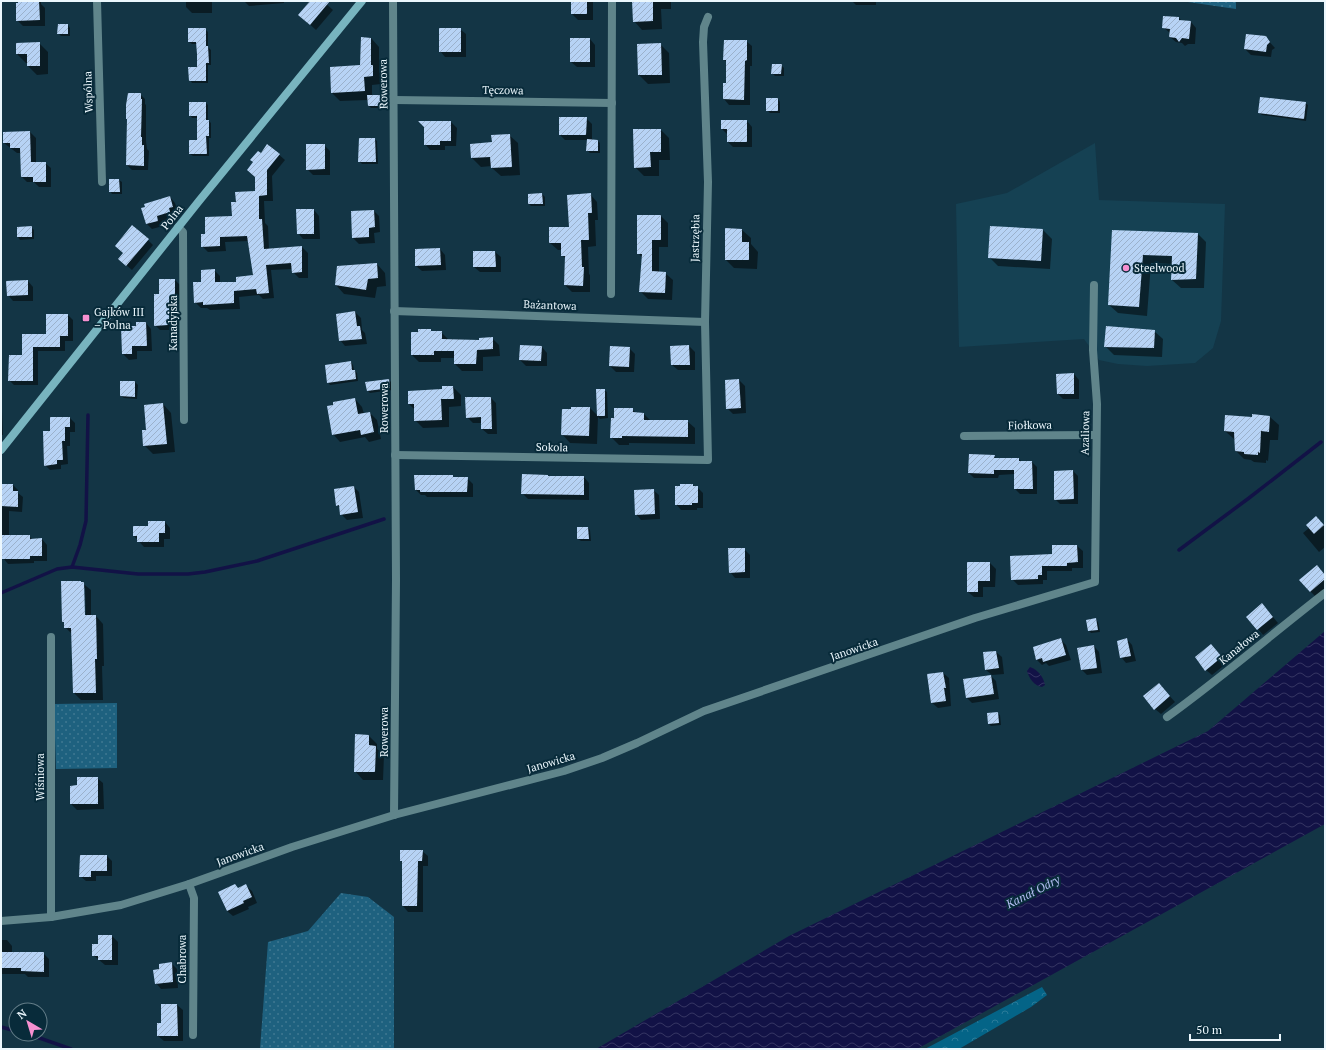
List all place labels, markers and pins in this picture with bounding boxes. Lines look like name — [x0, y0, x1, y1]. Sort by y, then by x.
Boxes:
place label: Steelwood — [1134, 261, 1185, 275]
marker: Steelwood — [1121, 263, 1131, 273]
place label: Gajków III – Polna — [94, 305, 144, 332]
marker: Gajków III – Polna — [81, 313, 91, 323]

